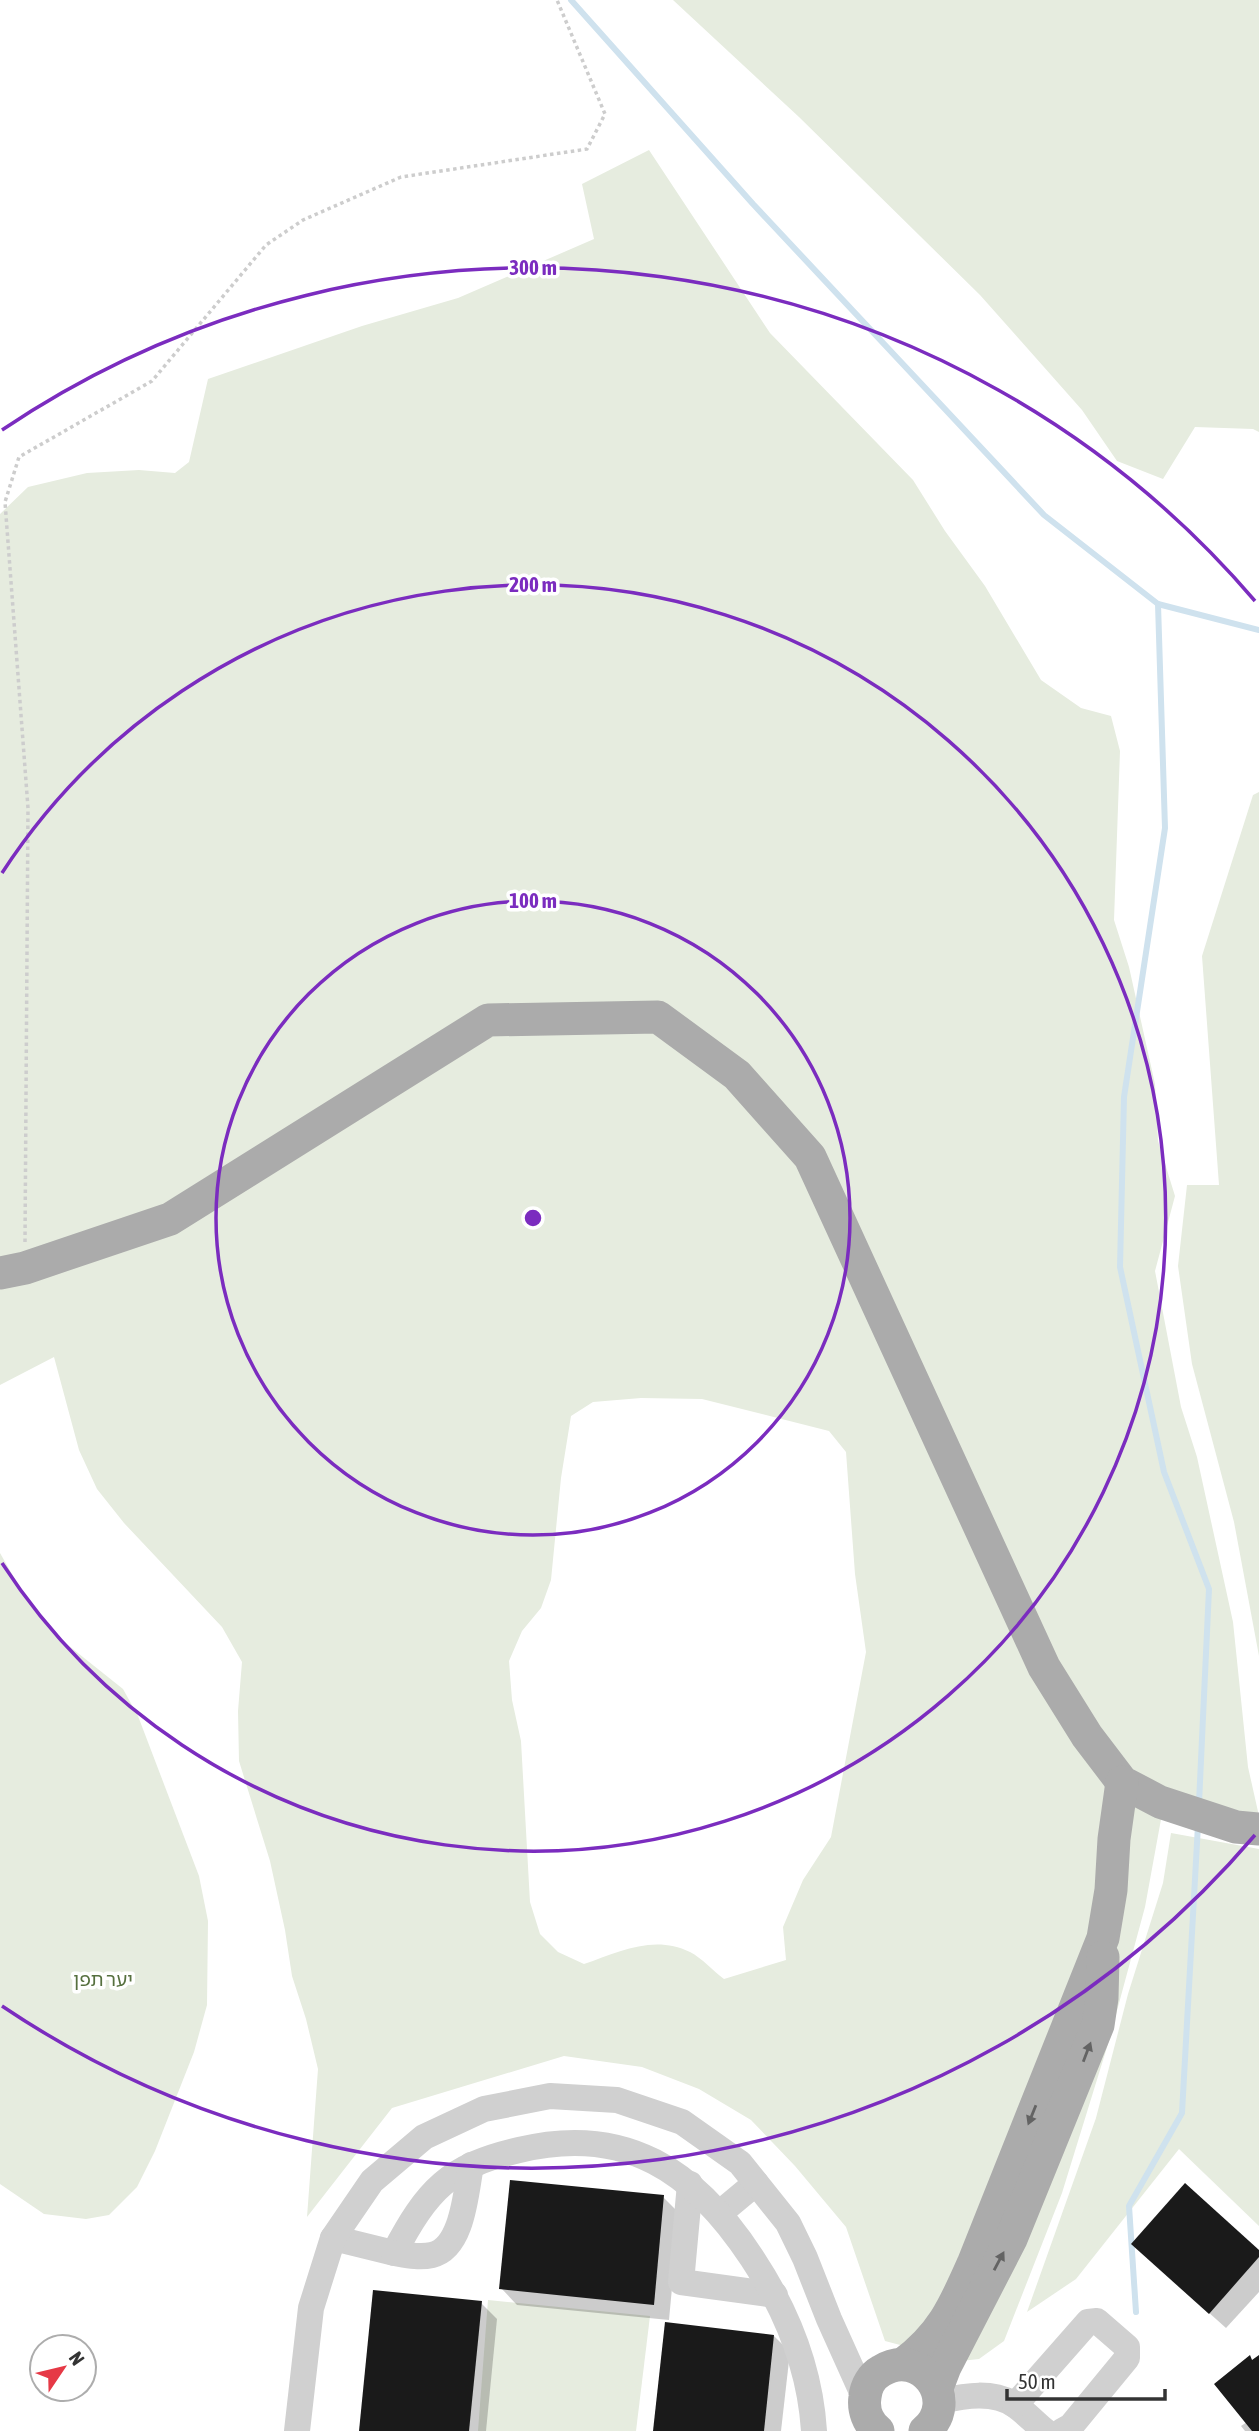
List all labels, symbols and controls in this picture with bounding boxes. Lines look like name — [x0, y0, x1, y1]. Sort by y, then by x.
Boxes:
text: 300 m — [509, 255, 557, 279]
text: 200 m — [509, 572, 557, 596]
text: 100 m — [509, 888, 557, 912]
centre of rings — [521, 1206, 545, 1230]
park label: יער תפן — [73, 1968, 133, 1990]
one-way arrow — [1082, 2041, 1093, 2062]
one-way arrow — [1027, 2105, 1038, 2126]
one-way arrow — [994, 2251, 1005, 2271]
north arrow — [28, 2333, 98, 2403]
text: N — [65, 2347, 89, 2369]
scale bar — [1007, 2358, 1164, 2402]
text: 50 m — [1018, 2369, 1056, 2393]

